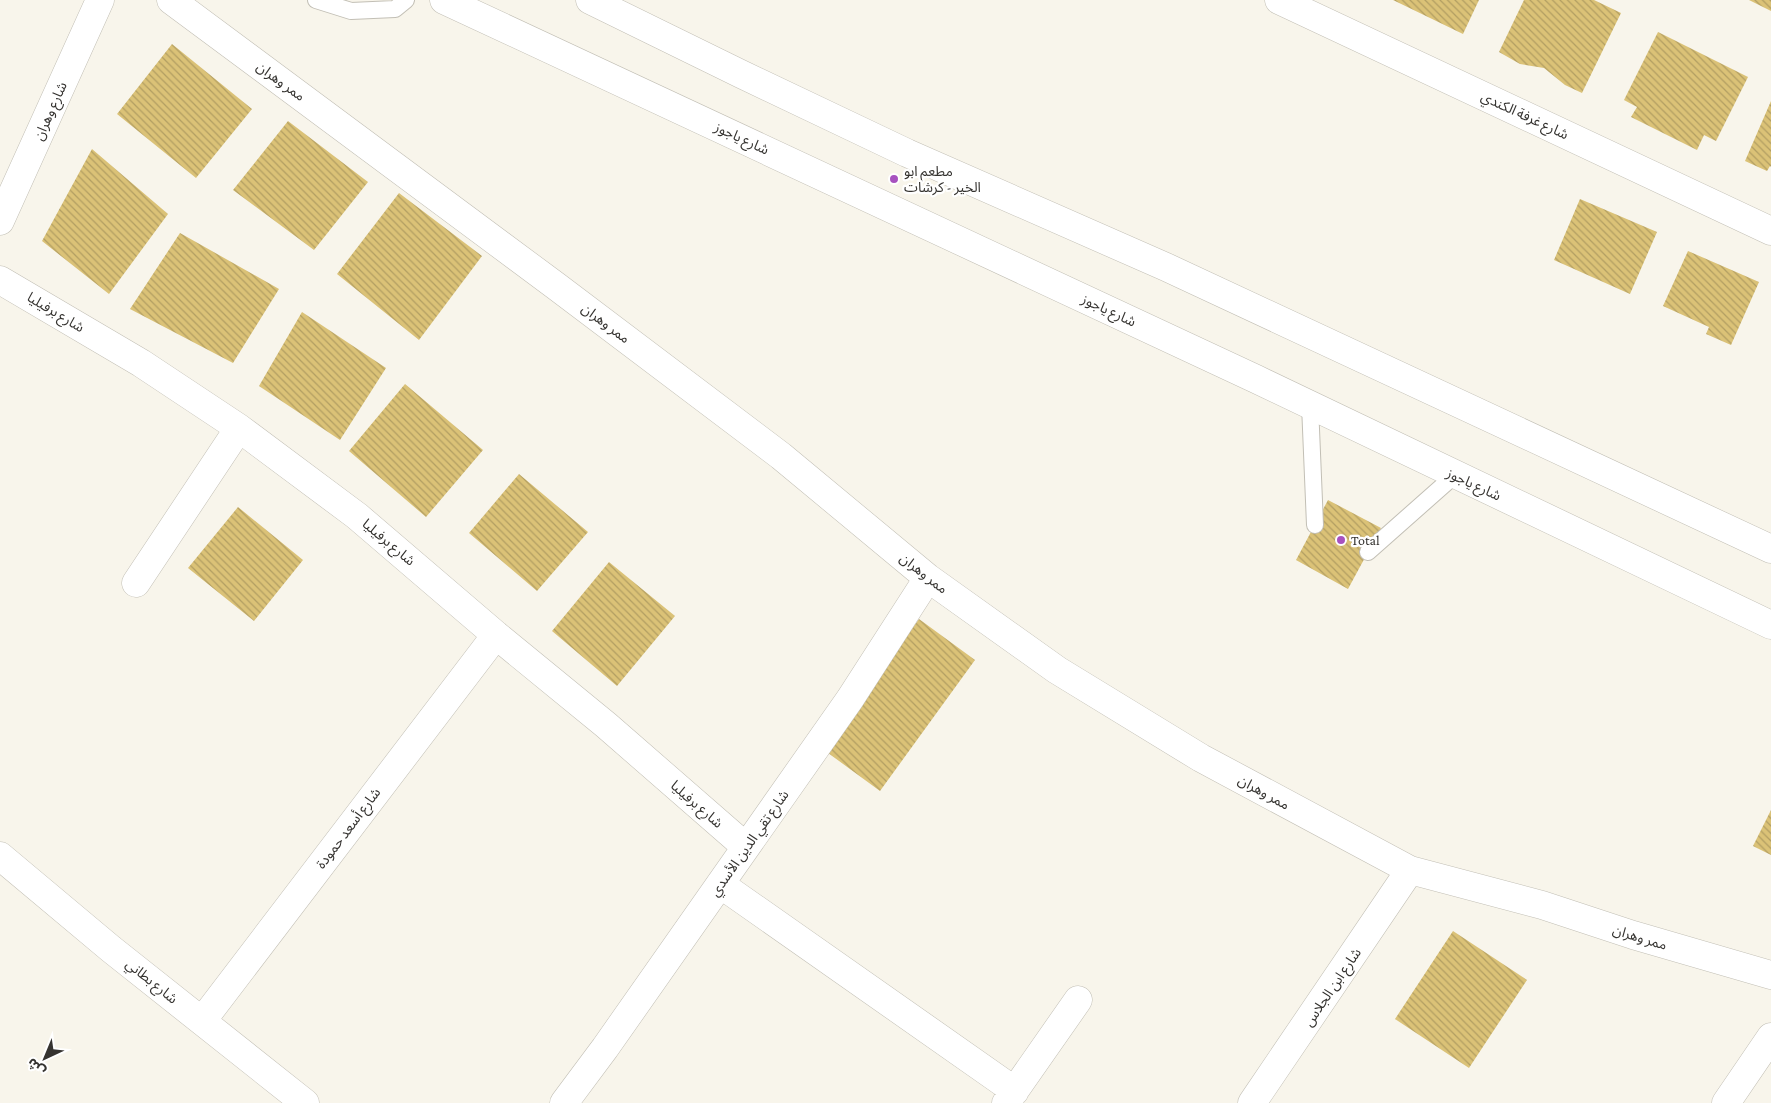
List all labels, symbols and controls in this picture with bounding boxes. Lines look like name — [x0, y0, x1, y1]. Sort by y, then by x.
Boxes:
street label: ممر وهران — [253, 58, 308, 105]
street label: شارع وهران — [30, 79, 73, 144]
street label: شارع غرفة الكندي — [1477, 88, 1571, 145]
street label: شارع ياجوز — [710, 118, 772, 160]
place label: مطعم ابو الخير - كرشات — [904, 163, 981, 196]
marker: مطعم ابو الخير - كرشات — [888, 173, 900, 185]
street label: شارع برفيليا — [23, 289, 87, 338]
street label: شارع ياجوز — [1077, 290, 1139, 332]
street label: ممر وهران — [578, 300, 633, 347]
street label: شارع ياجوز — [1442, 464, 1504, 506]
street label: شارع برفيليا — [357, 515, 419, 571]
place label: Total — [1351, 532, 1380, 548]
marker: Total — [1335, 534, 1347, 546]
street label: ممر وهران — [896, 549, 951, 597]
street label: ممر وهران — [1235, 771, 1292, 813]
street label: شارع برفيليا — [666, 777, 726, 833]
street label: شارع أسعد حمودة — [312, 784, 386, 873]
street label: شارع تقي الدين الأسدي — [706, 787, 794, 901]
street label: ممر وهران — [1611, 921, 1669, 954]
street label: شارع ابن الجلاس — [1300, 945, 1367, 1031]
street label: شارع بطاني — [121, 955, 181, 1009]
north arrow — [20, 1033, 70, 1083]
text: ش — [24, 1055, 48, 1080]

